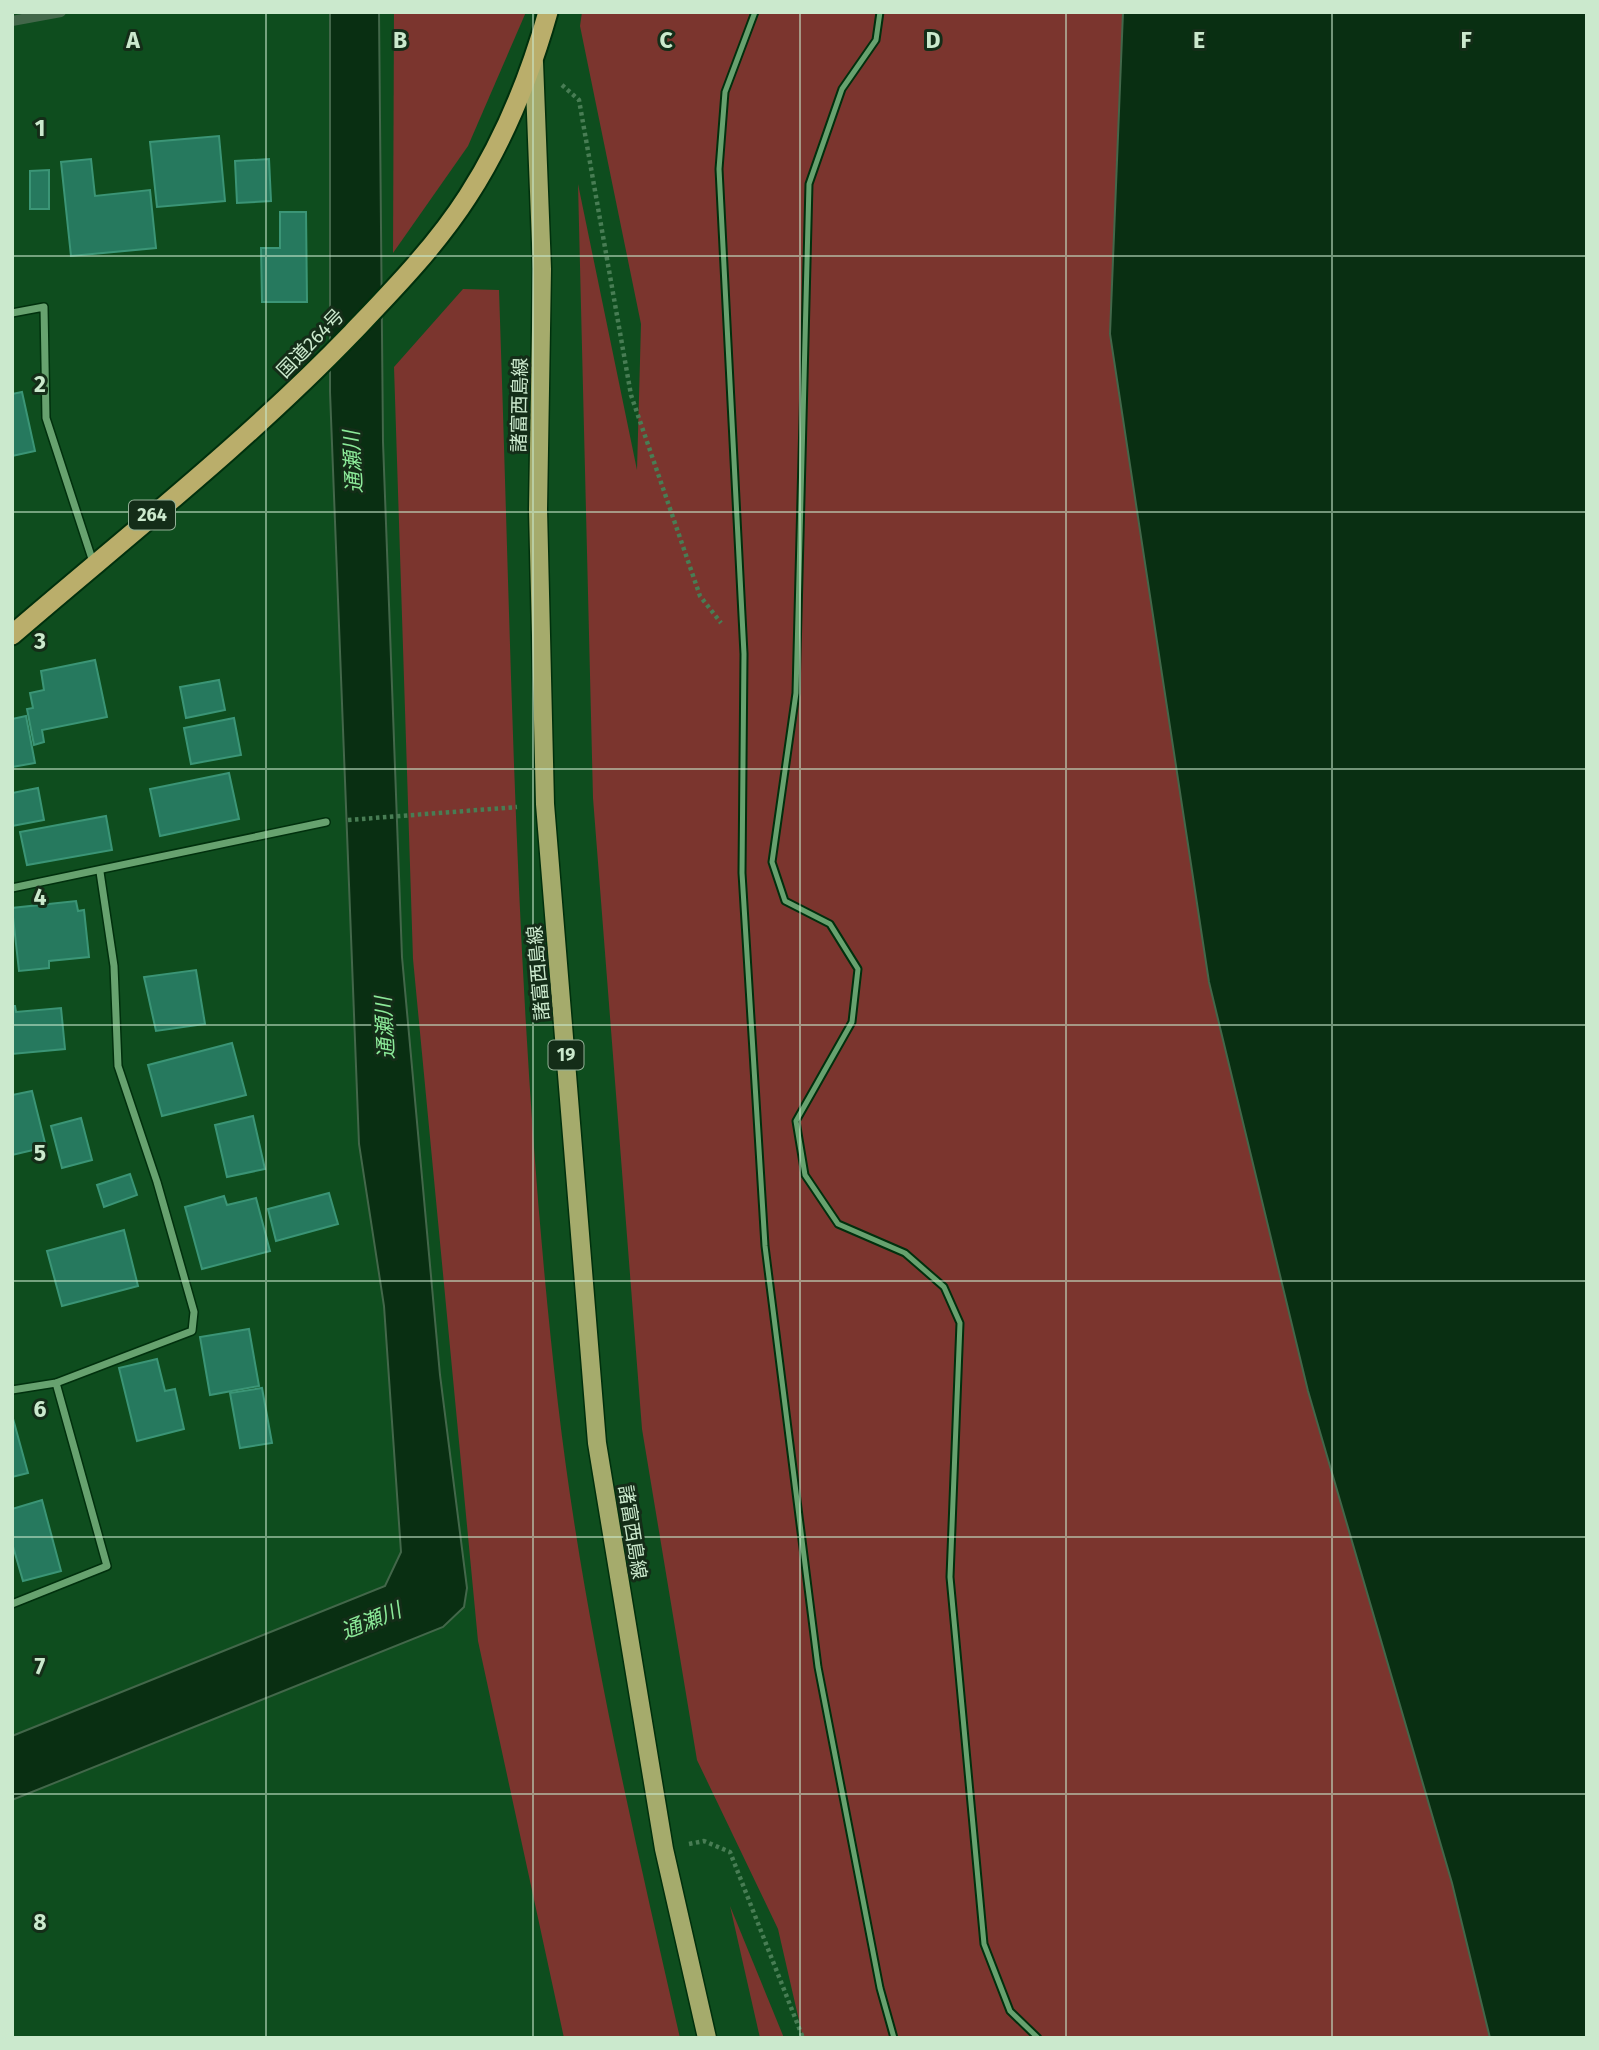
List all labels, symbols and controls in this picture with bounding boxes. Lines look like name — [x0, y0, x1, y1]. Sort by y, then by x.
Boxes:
text: A — [125, 26, 140, 54]
text: B — [393, 26, 407, 54]
text: C — [659, 26, 673, 54]
text: D — [926, 26, 941, 54]
text: E — [1193, 26, 1205, 54]
text: F — [1460, 26, 1472, 54]
text: 1 — [35, 114, 45, 142]
street label: 国道264号 — [272, 304, 349, 382]
street label: 諸富西島線 — [507, 357, 532, 453]
text: 2 — [34, 370, 46, 398]
water label: 通瀬川 — [338, 428, 368, 494]
road number: 264 — [129, 500, 175, 530]
text: 3 — [33, 627, 46, 655]
text: 4 — [34, 883, 47, 911]
street label: 諸富西島線 — [523, 925, 554, 1021]
water label: 通瀬川 — [370, 994, 400, 1060]
road number: 19 — [548, 1040, 584, 1070]
text: 5 — [34, 1139, 46, 1167]
text: 6 — [34, 1395, 47, 1423]
street label: 諸富西島線 — [614, 1483, 651, 1581]
water label: 通瀬川 — [337, 1596, 407, 1645]
text: 7 — [35, 1652, 46, 1680]
text: 8 — [33, 1908, 47, 1936]

